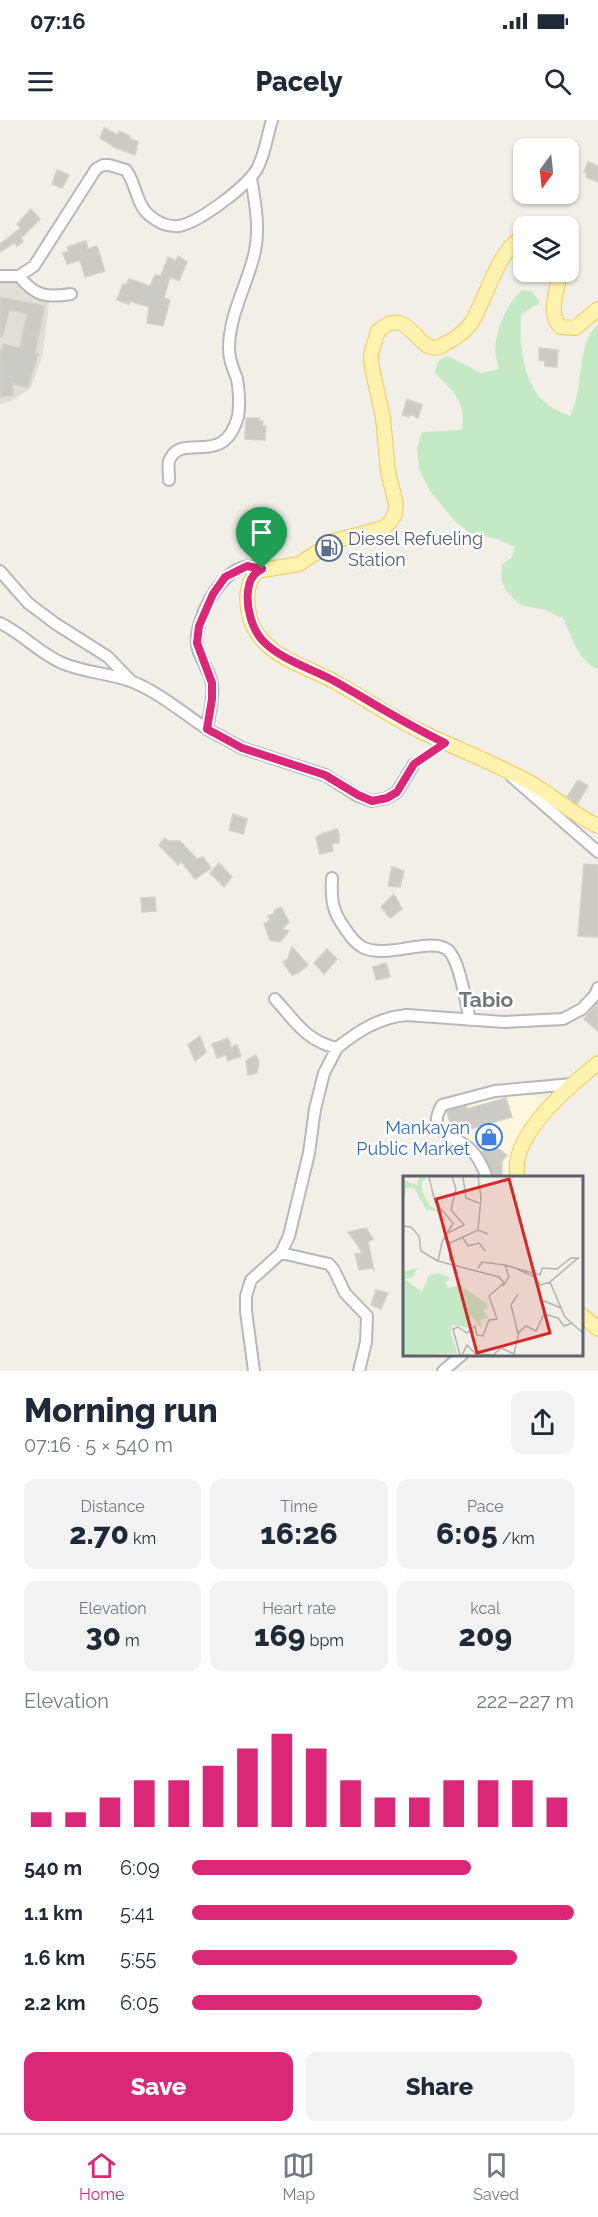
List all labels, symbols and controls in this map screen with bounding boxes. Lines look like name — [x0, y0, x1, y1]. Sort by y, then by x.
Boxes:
text: 07:16 — [30, 8, 86, 34]
icon: menu — [24, 65, 57, 98]
icon: search — [541, 65, 574, 98]
text: Pacely — [255, 66, 343, 97]
north arrow — [513, 138, 579, 204]
map controls — [513, 138, 579, 282]
button: layers — [513, 216, 579, 282]
pin — [236, 507, 287, 569]
icon: arrive — [245, 516, 278, 549]
place label: Diesel Refueling Station — [348, 528, 483, 570]
fuel station icon: Diesel Refueling Station — [314, 533, 344, 563]
district label: Tabio — [459, 987, 514, 1012]
place label: Mankayan Public Market — [356, 1117, 470, 1159]
shop icon: Mankayan Public Market — [474, 1122, 504, 1152]
inset map — [403, 1176, 583, 1356]
text: Morning run — [24, 1391, 218, 1430]
button: share — [511, 1391, 574, 1454]
text: 07:16 · 5 × 540 m — [24, 1433, 173, 1457]
text: Distance — [81, 1497, 145, 1516]
text: Time — [280, 1497, 318, 1516]
text: Pace — [467, 1497, 504, 1516]
text: 2.70 — [69, 1516, 129, 1551]
text: 16:26 — [260, 1516, 338, 1551]
text: 6:05 — [436, 1516, 498, 1551]
text: km — [129, 1529, 156, 1548]
text: /km — [498, 1529, 535, 1548]
text: Elevation — [79, 1599, 147, 1618]
text: Heart rate — [262, 1599, 336, 1618]
text: kcal — [470, 1599, 500, 1618]
text: 30 — [86, 1618, 121, 1653]
text: 169 — [254, 1618, 305, 1653]
text: 209 — [459, 1618, 512, 1653]
text: m — [121, 1631, 140, 1650]
text: bpm — [305, 1631, 344, 1650]
text: Elevation — [24, 1689, 109, 1713]
text: 222–227 m — [476, 1689, 574, 1713]
text: 540 m — [24, 1856, 82, 1880]
text: 6:09 — [120, 1856, 160, 1880]
text: 1.1 km — [24, 1901, 83, 1925]
text: 5:41 — [120, 1901, 154, 1925]
text: 1.6 km — [24, 1946, 85, 1970]
text: 5:55 — [120, 1946, 156, 1970]
text: 2.2 km — [24, 1991, 86, 2015]
text: 6:05 — [120, 1991, 159, 2015]
button: Save — [24, 2052, 293, 2121]
button: Share — [305, 2052, 574, 2121]
tab: Home — [79, 2149, 124, 2204]
tab: Map — [282, 2149, 315, 2204]
tab: Saved — [473, 2149, 519, 2204]

